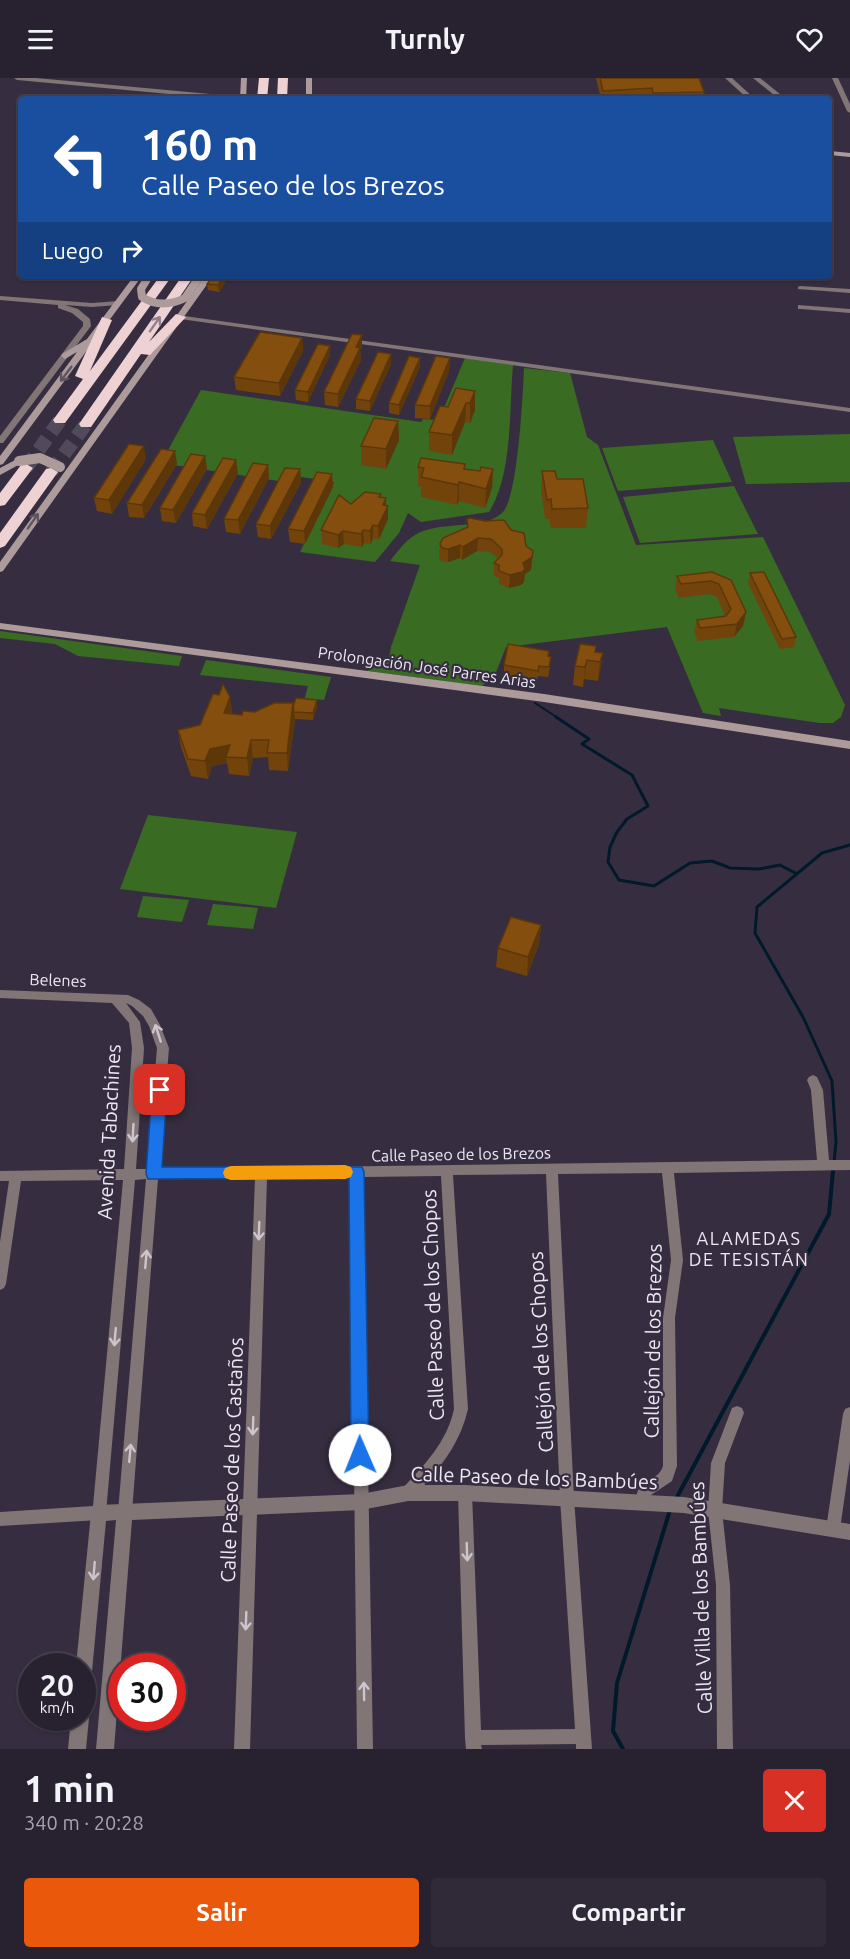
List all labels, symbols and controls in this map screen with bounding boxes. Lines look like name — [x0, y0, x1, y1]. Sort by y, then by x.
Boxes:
icon: menu — [24, 23, 57, 56]
icon: heart — [793, 23, 826, 56]
text: Turnly — [385, 24, 465, 54]
icon: left — [42, 120, 120, 198]
text: 160 m — [141, 121, 258, 168]
text: Calle Paseo de los Brezos — [141, 170, 445, 200]
icon: right — [115, 234, 148, 267]
text: Luego — [42, 238, 103, 263]
one-way arrow — [149, 317, 161, 333]
one-way arrow — [60, 366, 73, 382]
one-way arrow — [27, 514, 39, 530]
street label: Prolongación José Parres Arias — [317, 643, 537, 691]
street label: Belenes — [29, 970, 87, 990]
one-way arrow — [152, 1024, 163, 1043]
street label: Avenida Tabachines — [92, 1044, 125, 1220]
pin — [134, 1064, 185, 1115]
icon: arrive — [143, 1073, 176, 1106]
one-way arrow — [127, 1123, 138, 1143]
street label: Calle Paseo de los Brezos — [371, 1143, 551, 1165]
street label: Calle Paseo de los Chopos — [417, 1189, 448, 1421]
one-way arrow — [254, 1221, 265, 1241]
district label: ALAMEDAS DE TESISTÁN — [689, 1228, 809, 1269]
street label: Callejón de los Brezos — [639, 1243, 666, 1439]
one-way arrow — [141, 1250, 152, 1269]
street label: Callejón de los Chopos — [524, 1251, 557, 1453]
one-way arrow — [109, 1327, 120, 1347]
street label: Calle Paseo de los Castaños — [216, 1337, 247, 1583]
one-way arrow — [247, 1416, 258, 1436]
position arrow — [328, 1423, 392, 1487]
one-way arrow — [125, 1444, 136, 1464]
street label: Calle Paseo de los Bambúes — [410, 1462, 658, 1493]
street label: Calle Villa de los Bambúes — [685, 1481, 716, 1715]
one-way arrow — [461, 1541, 473, 1561]
one-way arrow — [88, 1560, 99, 1580]
one-way arrow — [241, 1610, 252, 1630]
speed limit sign: 30 — [108, 1653, 186, 1731]
text: 20 — [40, 1668, 74, 1702]
one-way arrow — [358, 1681, 369, 1701]
text: km/h — [40, 1699, 74, 1716]
text: 1 min — [24, 1768, 115, 1809]
button: close — [763, 1769, 826, 1832]
text: 340 m · 20:28 — [24, 1811, 144, 1834]
button: Salir — [24, 1878, 419, 1947]
button: Compartir — [431, 1878, 826, 1947]

